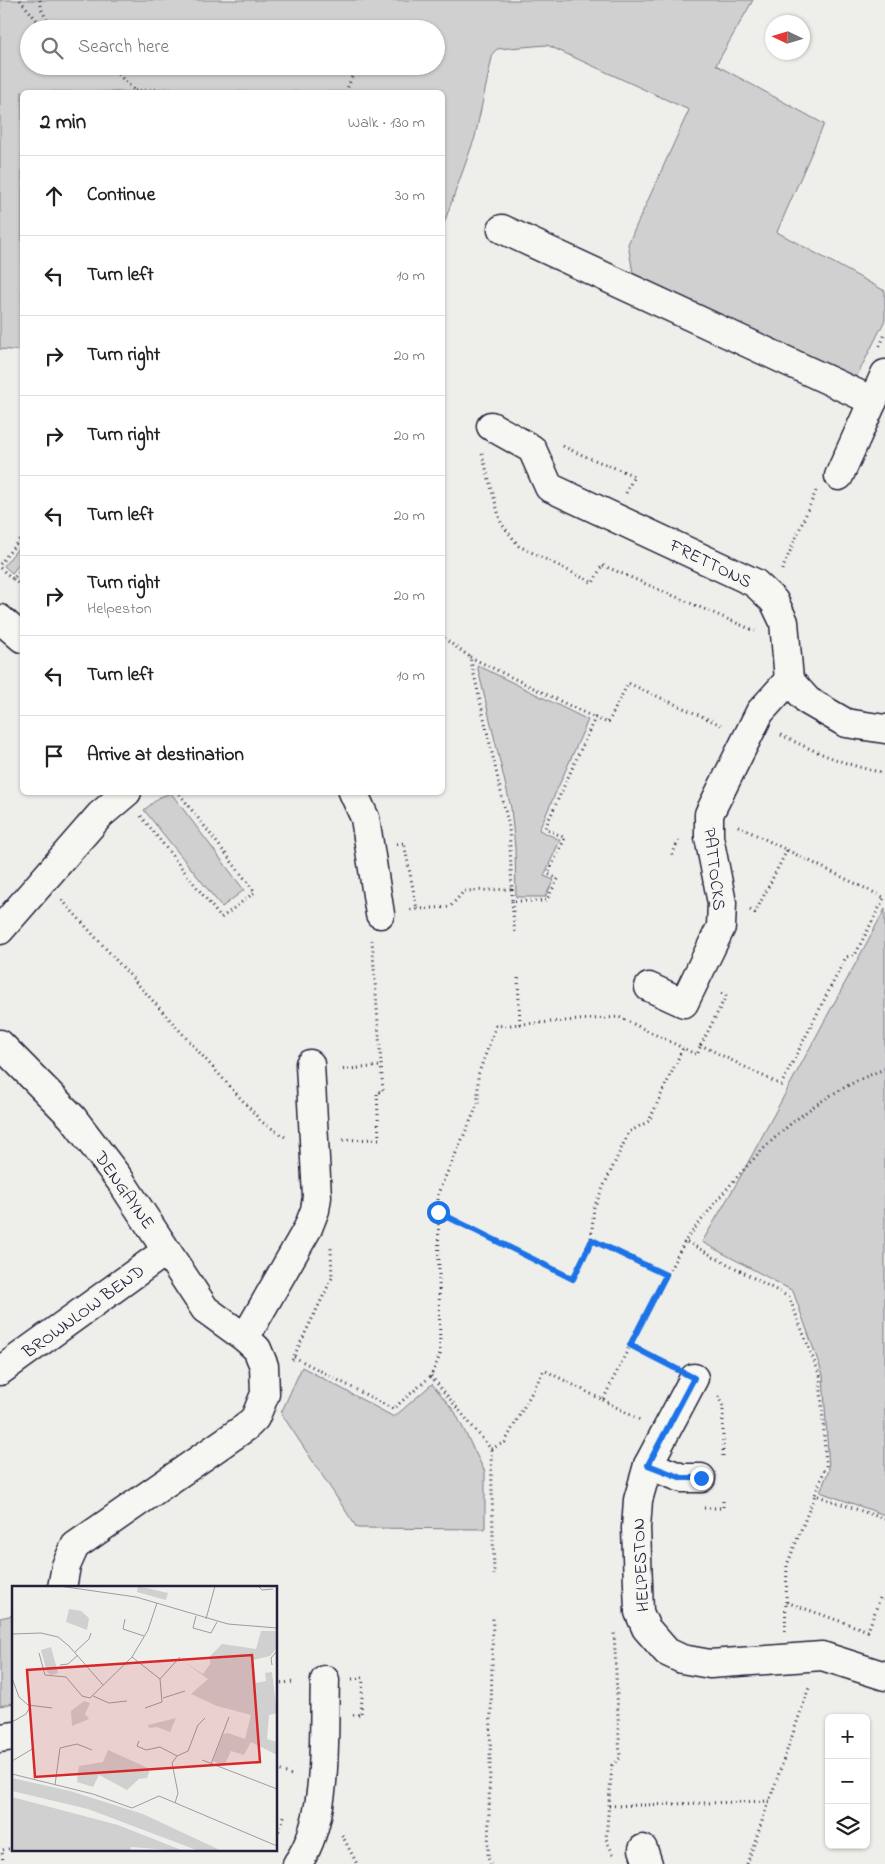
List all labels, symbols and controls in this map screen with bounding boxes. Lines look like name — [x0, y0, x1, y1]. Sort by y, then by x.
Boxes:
north arrow — [765, 15, 810, 60]
search box — [20, 20, 445, 75]
icon: search — [38, 34, 66, 62]
text: Search here — [78, 34, 169, 61]
text: 2 min — [40, 108, 86, 138]
text: Walk · 130 m — [348, 111, 425, 135]
icon: ahead — [40, 182, 68, 210]
text: Continue — [87, 182, 155, 209]
text: 30 m — [395, 184, 425, 208]
icon: left — [40, 262, 68, 290]
text: Turn left — [87, 262, 154, 289]
text: 10 m — [397, 264, 425, 288]
icon: right — [40, 342, 68, 370]
text: Turn right — [87, 342, 160, 369]
text: 20 m — [394, 344, 425, 368]
icon: right — [40, 422, 68, 450]
text: Turn right — [87, 422, 160, 449]
text: 20 m — [394, 424, 425, 448]
icon: left — [40, 502, 68, 530]
text: Turn left — [87, 502, 154, 529]
text: 20 m — [394, 504, 425, 528]
street label: FRETTONS — [664, 533, 756, 596]
text: Turn right — [87, 570, 160, 597]
icon: right — [40, 582, 68, 610]
text: 20 m — [394, 584, 425, 608]
text: Helpeston — [87, 597, 152, 621]
icon: left — [40, 662, 68, 690]
text: Turn left — [87, 662, 154, 689]
text: 10 m — [397, 664, 425, 688]
icon: arrive — [40, 742, 68, 770]
text: Arrive at destination — [87, 742, 244, 769]
street label: PATTOCKS — [695, 826, 731, 912]
street label: DENGAYNE — [86, 1146, 160, 1236]
route start — [427, 1201, 450, 1224]
street label: BROWNLOW BEND — [17, 1259, 151, 1366]
route end — [690, 1467, 713, 1490]
street label: HELPESTON — [627, 1517, 657, 1613]
inset map — [12, 1586, 278, 1852]
map controls — [825, 1714, 870, 1849]
button: + — [825, 1714, 870, 1759]
button: − — [825, 1759, 870, 1804]
button: layers — [825, 1804, 870, 1849]

